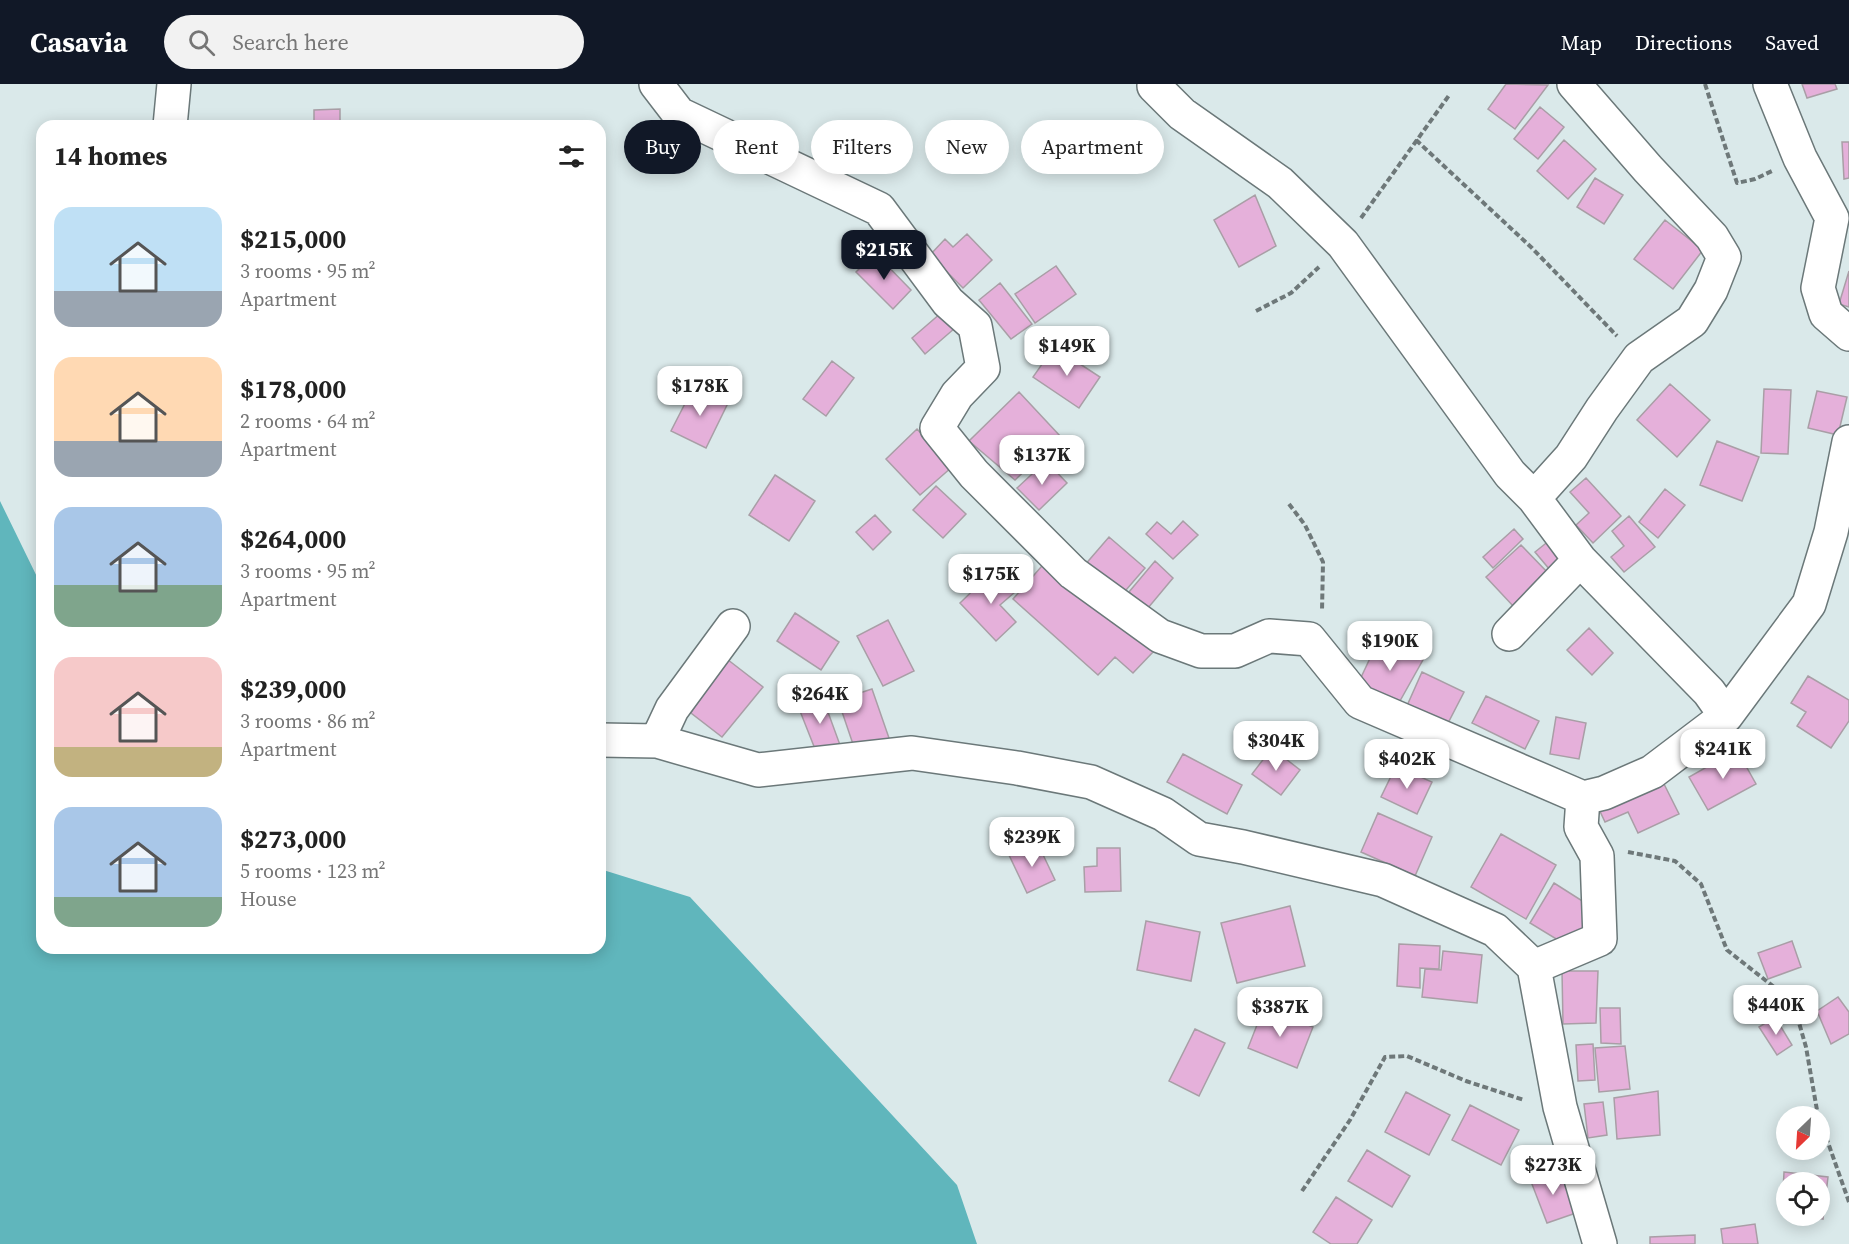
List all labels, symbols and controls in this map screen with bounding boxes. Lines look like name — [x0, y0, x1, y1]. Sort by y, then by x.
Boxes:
search box — [164, 15, 584, 69]
text: Casavia — [30, 23, 128, 61]
icon: search — [185, 26, 218, 59]
text: Search here — [233, 27, 349, 57]
text: Map — [1561, 28, 1602, 57]
text: Directions — [1635, 28, 1732, 57]
text: Saved — [1765, 28, 1819, 57]
chip: Buy — [624, 120, 701, 174]
chip: Rent — [713, 120, 799, 174]
chip: Filters — [811, 120, 913, 174]
chip: New — [925, 120, 1009, 174]
chip: Apartment — [1021, 120, 1164, 174]
text: 14 homes — [54, 138, 167, 174]
icon: filters — [555, 140, 588, 173]
text: $215,000 — [240, 221, 346, 257]
pin: $215K — [842, 230, 926, 281]
icon: home — [102, 231, 174, 303]
text: $215K — [855, 235, 913, 263]
text: 3 rooms · 95 m² — [240, 257, 376, 285]
text: Apartment — [240, 285, 337, 313]
pin: $149K — [1025, 326, 1109, 377]
text: $149K — [1038, 331, 1096, 359]
pin: $178K — [658, 366, 742, 417]
text: $178,000 — [240, 371, 346, 407]
text: $178K — [671, 371, 729, 399]
icon: home — [102, 381, 174, 453]
text: 2 rooms · 64 m² — [240, 407, 376, 435]
text: Apartment — [240, 435, 337, 463]
pin: $137K — [1000, 435, 1084, 486]
text: $137K — [1013, 440, 1071, 468]
text: $264,000 — [240, 521, 346, 557]
icon: home — [102, 531, 174, 603]
pin: $175K — [949, 554, 1033, 605]
text: 3 rooms · 95 m² — [240, 557, 376, 585]
text: $175K — [962, 559, 1020, 587]
text: Apartment — [240, 585, 337, 613]
pin: $190K — [1348, 621, 1432, 672]
text: $190K — [1361, 626, 1419, 654]
text: $239,000 — [240, 671, 346, 707]
pin: $264K — [778, 674, 862, 725]
text: $264K — [791, 679, 849, 707]
icon: home — [102, 681, 174, 753]
text: 3 rooms · 86 m² — [240, 707, 376, 735]
pin: $304K — [1234, 721, 1318, 772]
text: $304K — [1247, 726, 1305, 754]
pin: $241K — [1681, 729, 1765, 780]
text: $241K — [1694, 734, 1752, 762]
text: Apartment — [240, 735, 337, 763]
pin: $402K — [1365, 739, 1449, 790]
text: $402K — [1378, 744, 1436, 772]
pin: $239K — [990, 817, 1074, 868]
text: $273,000 — [240, 821, 346, 857]
text: $239K — [1003, 822, 1061, 850]
icon: home — [102, 831, 174, 903]
text: 5 rooms · 123 m² — [240, 857, 386, 885]
text: House — [240, 885, 297, 913]
pin: $440K — [1734, 985, 1818, 1036]
pin: $387K — [1238, 987, 1322, 1038]
text: $440K — [1747, 990, 1805, 1018]
text: $387K — [1251, 992, 1309, 1020]
north arrow — [1776, 1106, 1830, 1160]
map controls — [1776, 1106, 1830, 1226]
pin: $273K — [1511, 1145, 1595, 1196]
text: $273K — [1524, 1150, 1582, 1178]
button: locate — [1776, 1172, 1830, 1226]

